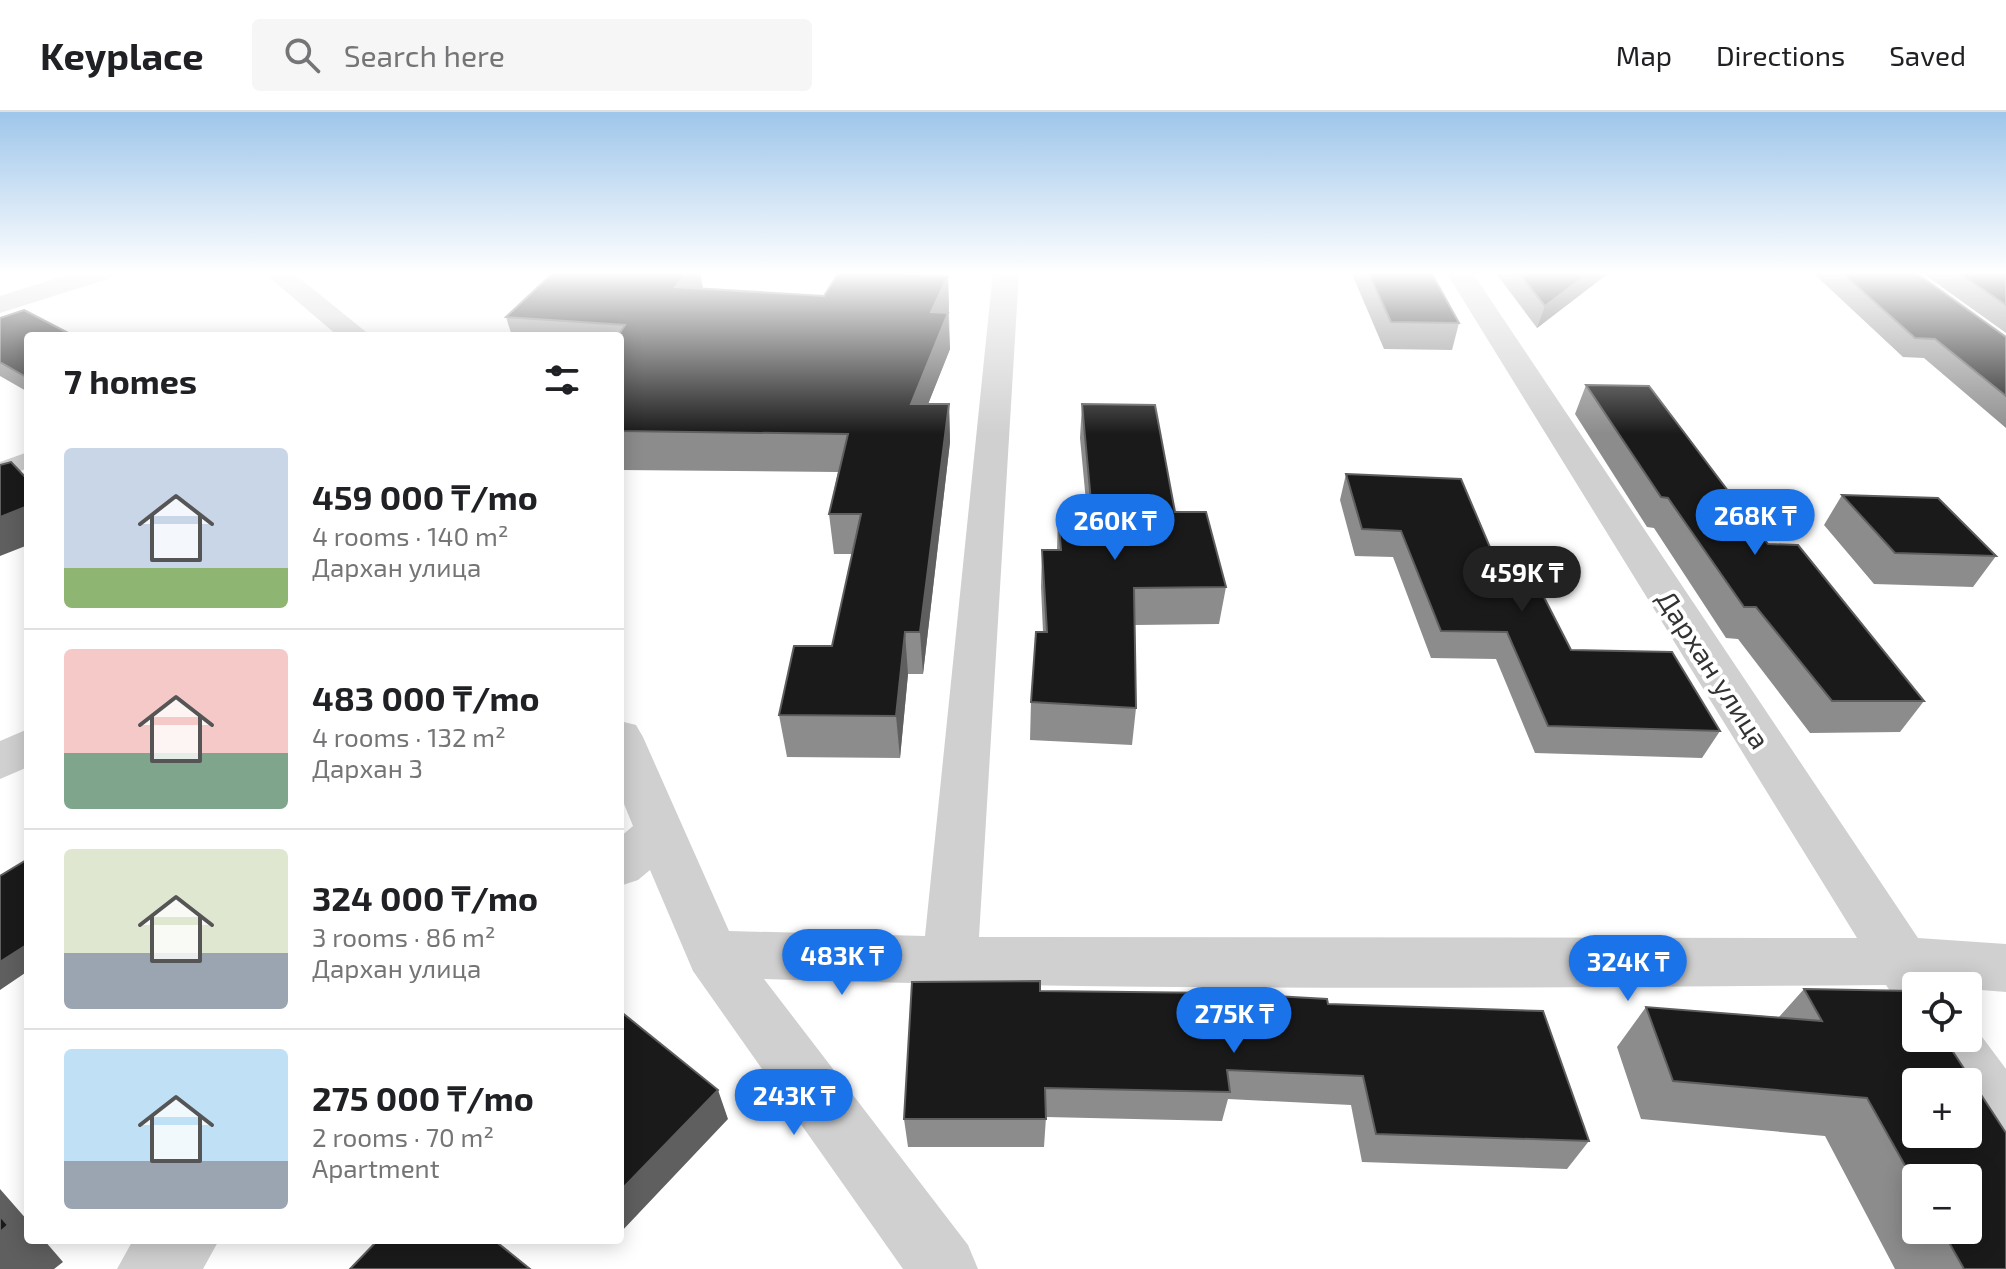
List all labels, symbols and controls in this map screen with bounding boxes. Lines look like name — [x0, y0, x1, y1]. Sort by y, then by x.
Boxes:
search box — [252, 19, 812, 91]
text: Keyplace — [40, 32, 204, 78]
icon: search — [280, 33, 324, 77]
text: Search here — [344, 37, 505, 73]
text: Map — [1616, 38, 1672, 72]
text: Directions — [1716, 38, 1845, 72]
text: Saved — [1889, 38, 1966, 72]
icon: filters — [540, 358, 584, 402]
text: 7 homes — [64, 360, 197, 401]
text: 459 000 ₸/mo — [312, 476, 538, 517]
icon: home — [128, 480, 224, 576]
pin: 268K ₸ — [1690, 489, 1820, 557]
pin: 260K ₸ — [1050, 494, 1180, 562]
text: 268K ₸ — [1714, 499, 1796, 530]
text: 260K ₸ — [1074, 504, 1156, 535]
text: 4 rooms · 140 m² — [312, 520, 508, 551]
pin: 459K ₸ — [1457, 546, 1587, 614]
text: Дархан улица — [312, 551, 481, 582]
text: 459K ₸ — [1481, 556, 1563, 587]
street label: Дархан улица — [1650, 583, 1778, 755]
text: 483 000 ₸/mo — [312, 677, 539, 718]
icon: home — [128, 681, 224, 777]
text: 4 rooms · 132 m² — [312, 721, 506, 752]
text: Дархан 3 — [312, 752, 423, 783]
text: 324 000 ₸/mo — [312, 877, 538, 918]
icon: home — [128, 881, 224, 977]
text: 3 rooms · 86 m² — [312, 921, 496, 952]
pin: 483K ₸ — [777, 929, 907, 997]
pin: 324K ₸ — [1563, 935, 1693, 1003]
text: 483K ₸ — [800, 939, 884, 970]
text: 324K ₸ — [1587, 945, 1669, 976]
text: Дархан улица — [312, 952, 481, 983]
map controls — [1902, 972, 1982, 1244]
button: locate — [1902, 972, 1982, 1052]
pin: 275K ₸ — [1169, 987, 1299, 1055]
text: 275K ₸ — [1194, 997, 1274, 1028]
button: + — [1902, 1068, 1982, 1148]
pin: 243K ₸ — [729, 1069, 859, 1137]
text: 275 000 ₸/mo — [312, 1077, 534, 1118]
text: 243K ₸ — [753, 1079, 835, 1110]
icon: home — [128, 1081, 224, 1177]
text: 2 rooms · 70 m² — [312, 1121, 494, 1152]
text: Apartment — [312, 1152, 440, 1183]
button: − — [1902, 1164, 1982, 1244]

